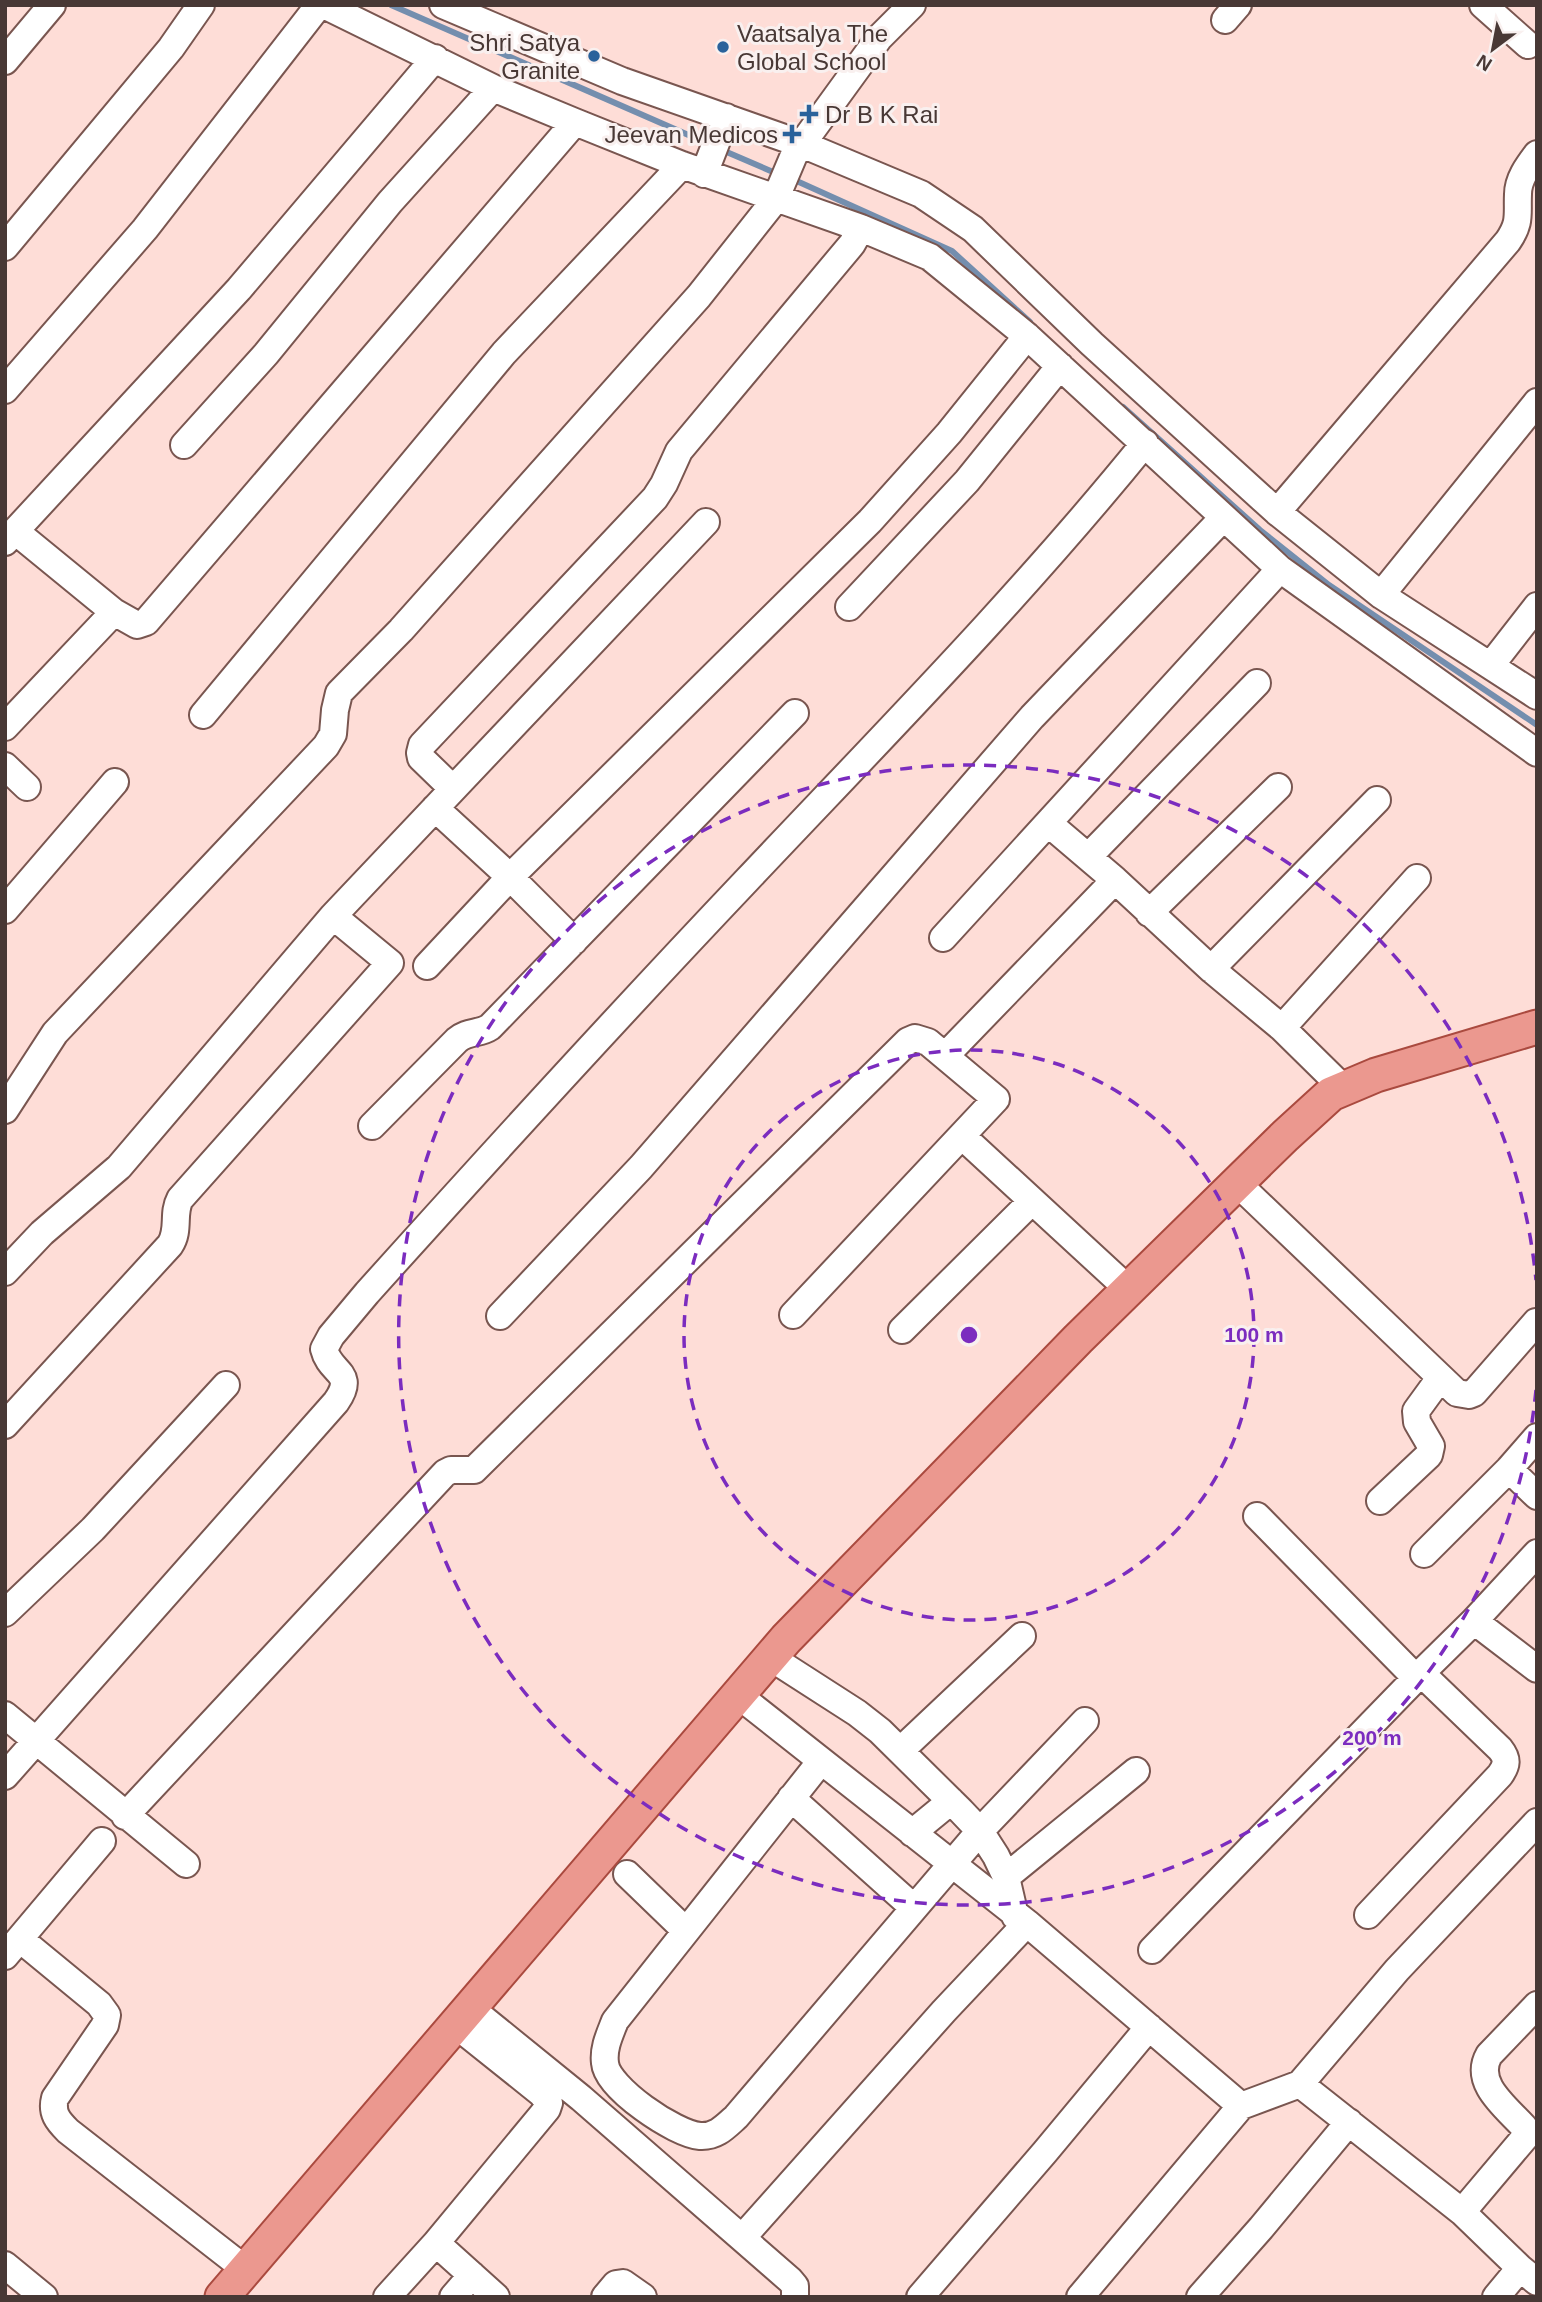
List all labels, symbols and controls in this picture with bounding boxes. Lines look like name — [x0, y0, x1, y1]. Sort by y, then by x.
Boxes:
north arrow — [1458, 14, 1528, 84]
place label: Vaatsalya The Global School — [737, 20, 888, 75]
place label: Shri Satya Granite — [469, 29, 581, 84]
marker: Vaatsalya The Global School — [715, 39, 731, 55]
marker: Shri Satya Granite — [586, 48, 602, 64]
text: N — [1473, 50, 1496, 76]
place label: Dr B K Rai — [825, 101, 938, 128]
marker: Dr B K Rai — [799, 104, 819, 124]
place label: Jeevan Medicos — [605, 121, 778, 148]
marker: Jeevan Medicos — [784, 126, 800, 142]
centre of rings — [957, 1323, 981, 1347]
text: 100 m — [1224, 1323, 1284, 1346]
text: 200 m — [1342, 1726, 1402, 1749]

